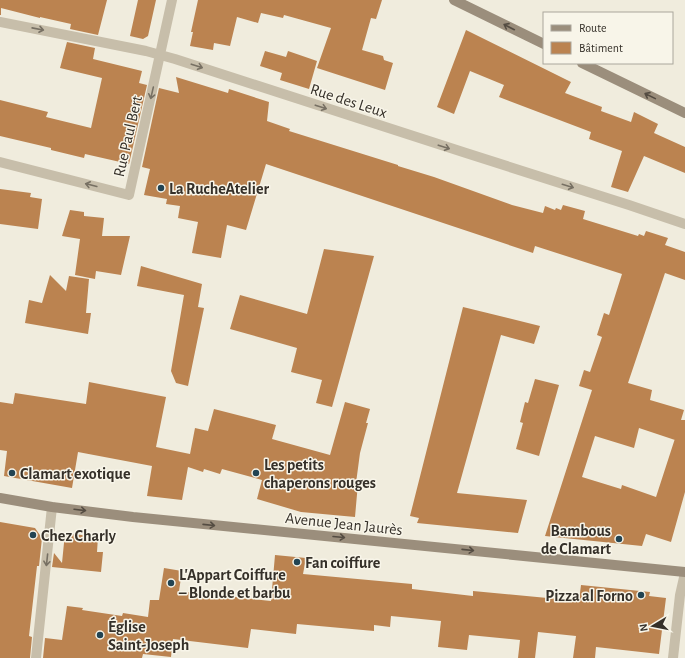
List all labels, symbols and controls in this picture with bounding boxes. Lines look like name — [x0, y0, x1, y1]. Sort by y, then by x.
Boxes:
legend — [543, 12, 673, 64]
text: Route — [579, 22, 606, 34]
one-way arrow — [503, 23, 515, 30]
one-way arrow — [31, 25, 44, 33]
text: Bâtiment — [579, 42, 623, 54]
one-way arrow — [191, 63, 203, 71]
street label: Rue des Leux — [308, 81, 389, 121]
one-way arrow — [147, 86, 155, 99]
one-way arrow — [644, 92, 656, 99]
street label: Rue Paul Bert — [111, 94, 145, 178]
one-way arrow — [314, 104, 327, 111]
one-way arrow — [438, 143, 450, 151]
one-way arrow — [85, 181, 98, 188]
place label: La RucheAtelier — [169, 181, 269, 197]
marker: La RucheAtelier — [156, 183, 166, 193]
one-way arrow — [562, 183, 575, 190]
place label: Les petits chaperons rouges — [264, 457, 376, 491]
place label: Clamart exotique — [20, 466, 131, 482]
marker: Clamart exotique — [7, 468, 17, 478]
marker: Les petits chaperons rouges — [251, 468, 261, 478]
one-way arrow — [73, 506, 86, 514]
street label: Avenue Jean Jaurès — [284, 510, 403, 538]
one-way arrow — [202, 521, 215, 529]
place label: Bambous de Clamart — [541, 523, 612, 557]
place label: Chez Charly — [41, 528, 117, 545]
marker: Chez Charly — [28, 530, 38, 540]
one-way arrow — [332, 533, 345, 541]
marker: Bambous de Clamart — [614, 534, 624, 544]
one-way arrow — [461, 547, 474, 554]
one-way arrow — [43, 553, 51, 566]
place label: Fan coiffure — [305, 555, 381, 571]
marker: Fan coiffure — [292, 557, 302, 567]
place label: L'Appart Coiffure – Blonde et barbu — [178, 567, 291, 601]
marker: L'Appart Coiffure – Blonde et barbu — [166, 578, 176, 588]
place label: Pizza al Forno — [545, 588, 633, 604]
marker: Pizza al Forno — [636, 590, 646, 600]
north arrow — [633, 606, 673, 646]
place label: Église Saint-Joseph — [108, 616, 189, 653]
text: N — [638, 623, 650, 632]
marker: Église Saint-Joseph — [95, 630, 105, 640]

